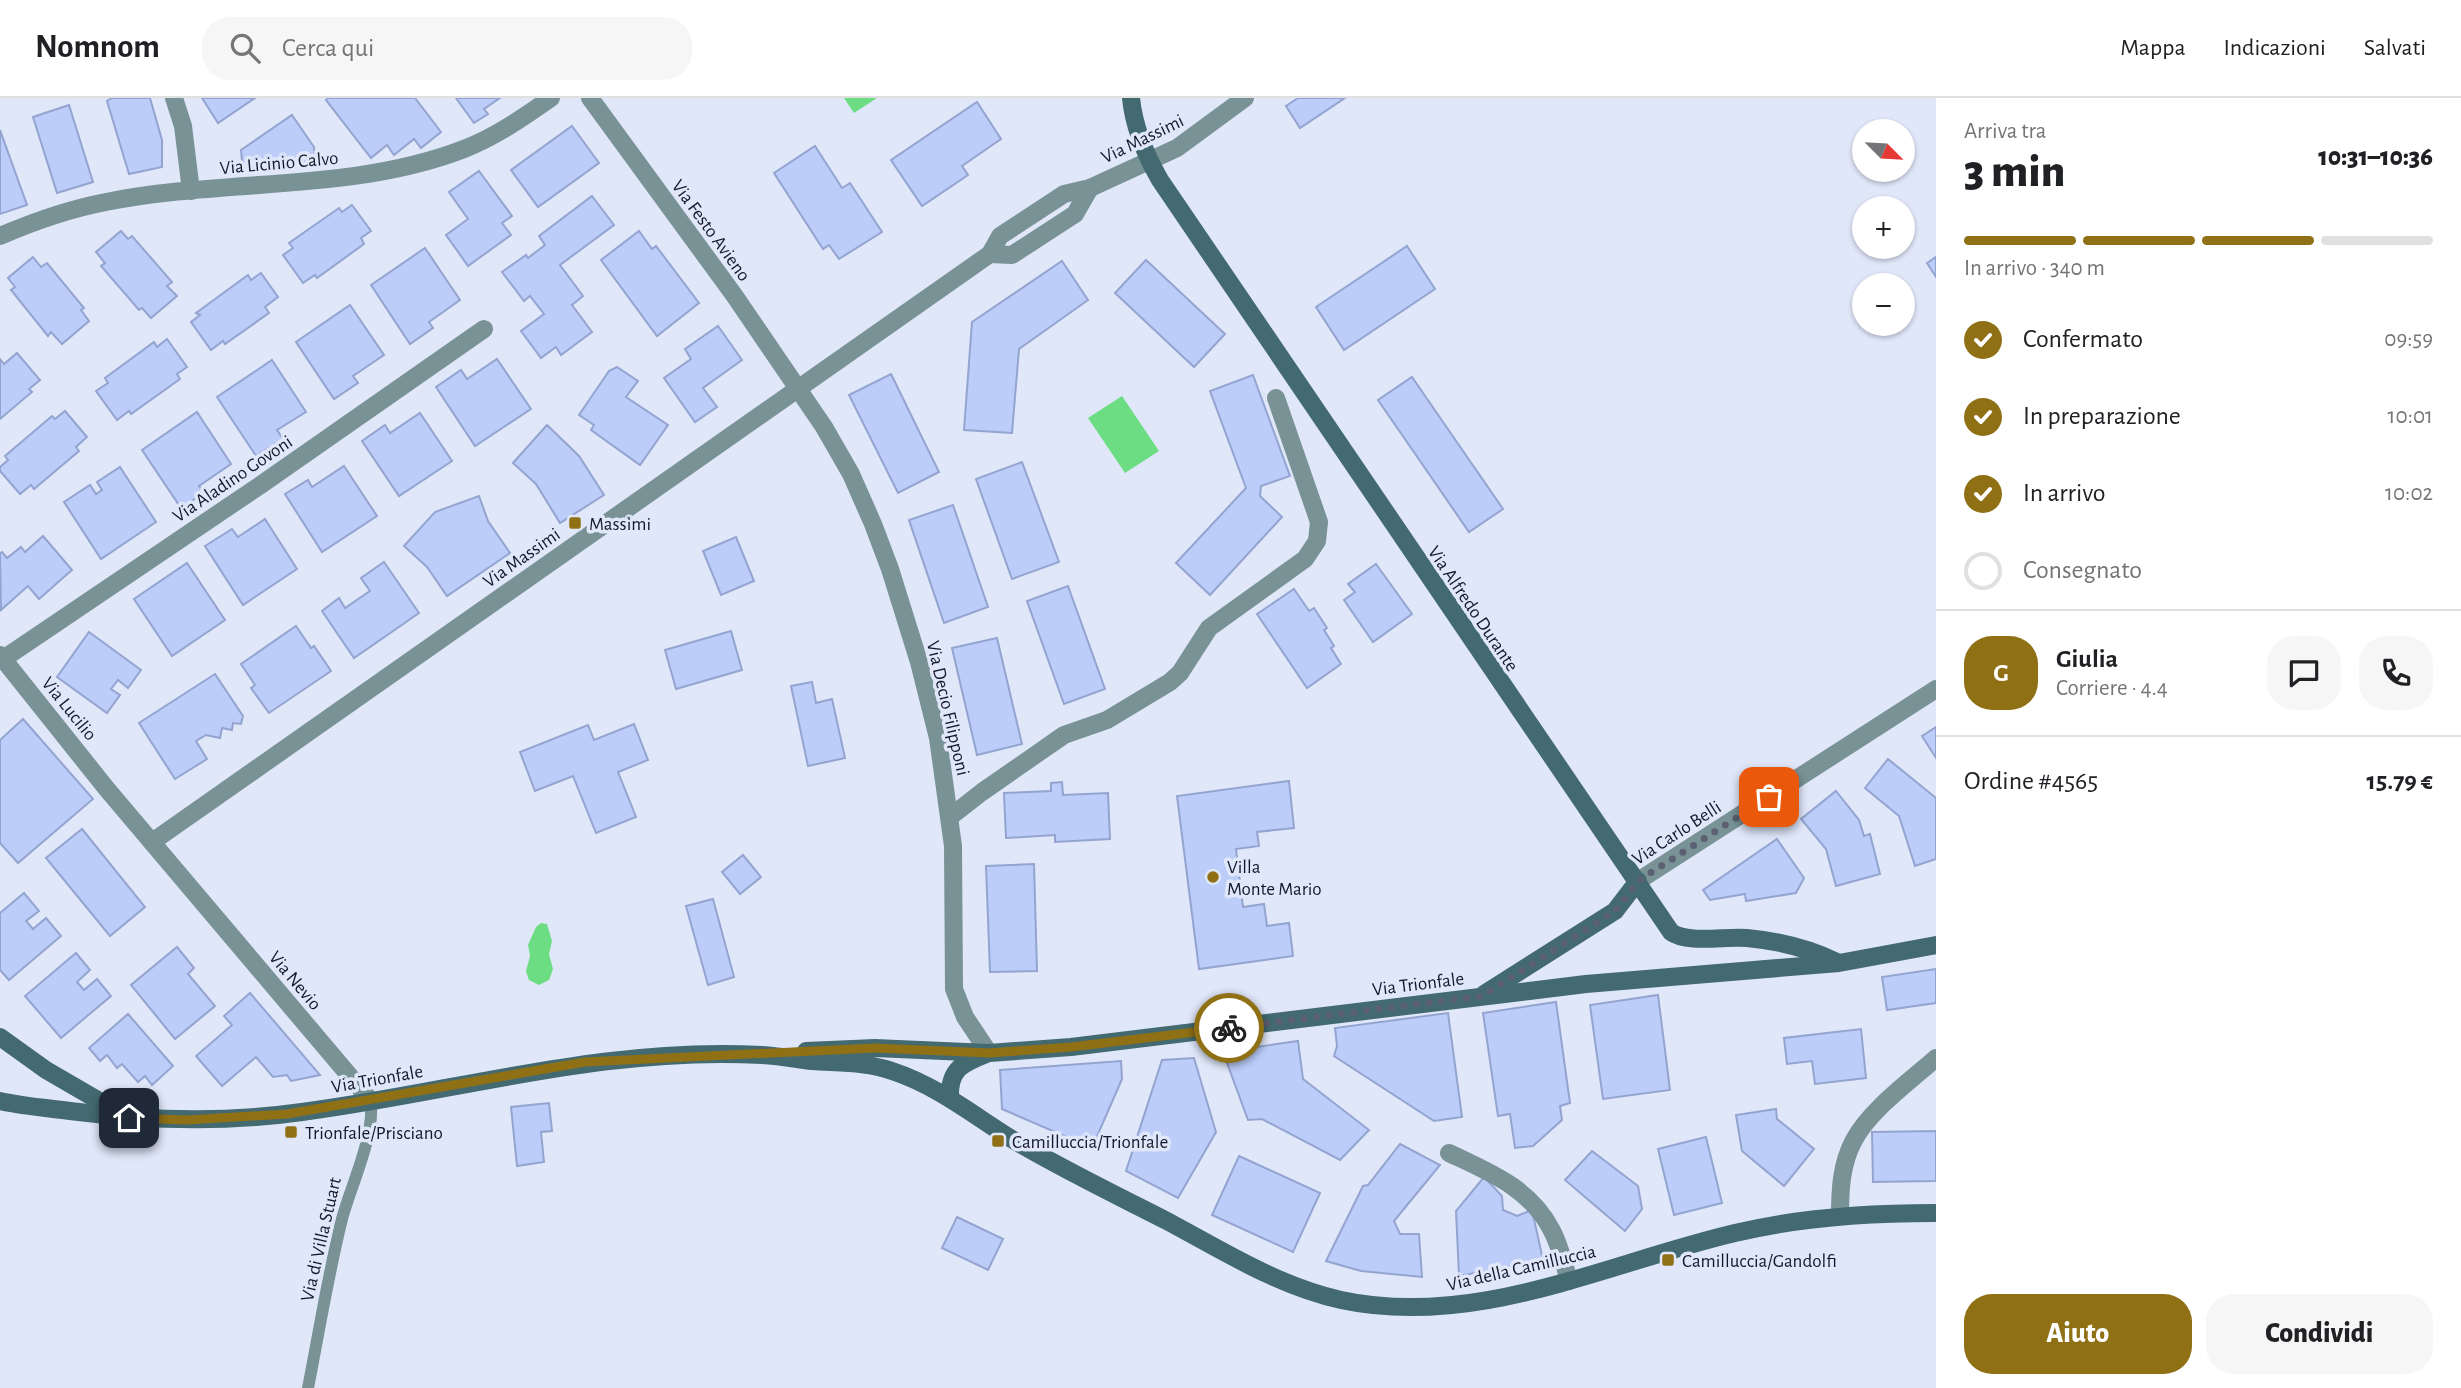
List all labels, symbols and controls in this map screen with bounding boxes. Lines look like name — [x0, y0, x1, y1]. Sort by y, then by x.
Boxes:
search box — [202, 17, 692, 80]
icon: search — [226, 29, 264, 67]
text: Nomnom — [35, 31, 160, 64]
text: Cerca qui — [282, 35, 374, 61]
text: Mappa — [2120, 36, 2185, 60]
text: Indicazioni — [2223, 36, 2326, 60]
text: Salvati — [2364, 36, 2426, 60]
street label: Via Massimi — [1098, 111, 1187, 167]
north arrow — [1852, 119, 1914, 182]
map controls — [1852, 119, 1915, 336]
text: Arriva tra — [1964, 120, 2046, 143]
text: 10:31–10:36 — [2318, 144, 2433, 170]
street label: Via Licinio Calvo — [219, 149, 339, 178]
text: 3 min — [1964, 149, 2065, 195]
street label: Via Festo Avieno — [668, 177, 754, 285]
button: + — [1852, 196, 1915, 259]
text: In arrivo · 340 m — [1964, 257, 2105, 280]
button: − — [1852, 273, 1915, 336]
icon: check — [1964, 321, 2002, 359]
text: Confermato — [2023, 326, 2143, 352]
text: 09:59 — [2384, 328, 2433, 351]
icon: check — [1964, 398, 2002, 436]
text: In preparazione — [2023, 403, 2181, 429]
text: 10:01 — [2388, 405, 2433, 428]
street label: Via Aladino Govoni — [170, 432, 296, 526]
icon: check — [1964, 475, 2002, 513]
text: In arrivo — [2023, 480, 2106, 506]
text: 10:02 — [2385, 482, 2433, 505]
marker: Massimi — [567, 515, 583, 531]
place label: Massimi — [589, 515, 651, 534]
street label: Via Massimi — [480, 525, 564, 592]
street label: Via Alfredo Durante — [1424, 543, 1522, 675]
text: Consegnato — [2023, 557, 2142, 583]
button: chat — [2267, 636, 2341, 710]
button: phone — [2359, 636, 2433, 710]
street label: Via Decio Filipponi — [923, 639, 972, 778]
text: Giulia — [2056, 646, 2118, 672]
text: G — [1993, 660, 2009, 686]
street label: Via Lucilio — [38, 674, 100, 744]
text: Corriere · 4.4 — [2056, 677, 2168, 700]
pin — [1739, 767, 1799, 827]
text: Ordine #4565 — [1964, 768, 2098, 794]
text: 15.79 € — [2367, 768, 2433, 794]
icon: bag — [1750, 778, 1788, 816]
street label: Via Carlo Belli — [1629, 798, 1725, 869]
place label: Villa Monte Mario — [1227, 858, 1322, 899]
marker: Villa Monte Mario — [1205, 869, 1221, 885]
street label: Via Nevio — [265, 948, 325, 1014]
street label: Via Trionfale — [1371, 969, 1465, 1000]
courier — [1194, 993, 1264, 1063]
icon: bike — [1210, 1009, 1248, 1047]
street label: Via Trionfale — [330, 1062, 425, 1097]
pin — [99, 1088, 159, 1148]
icon: home — [110, 1099, 148, 1137]
marker: Trionfale/Prisciano — [283, 1124, 299, 1140]
place label: Trionfale/Prisciano — [305, 1124, 443, 1143]
marker: Camilluccia/Trionfale — [990, 1133, 1006, 1149]
place label: Camilluccia/Trionfale — [1012, 1133, 1168, 1152]
street label: Via di Villa Stuart — [298, 1175, 345, 1303]
street label: Via della Camilluccia — [1445, 1242, 1598, 1295]
marker: Camilluccia/Gandolfi — [1660, 1252, 1676, 1268]
place label: Camilluccia/Gandolfi — [1682, 1252, 1837, 1271]
button: Aiuto — [1964, 1294, 2192, 1374]
button: Condividi — [2206, 1294, 2433, 1374]

